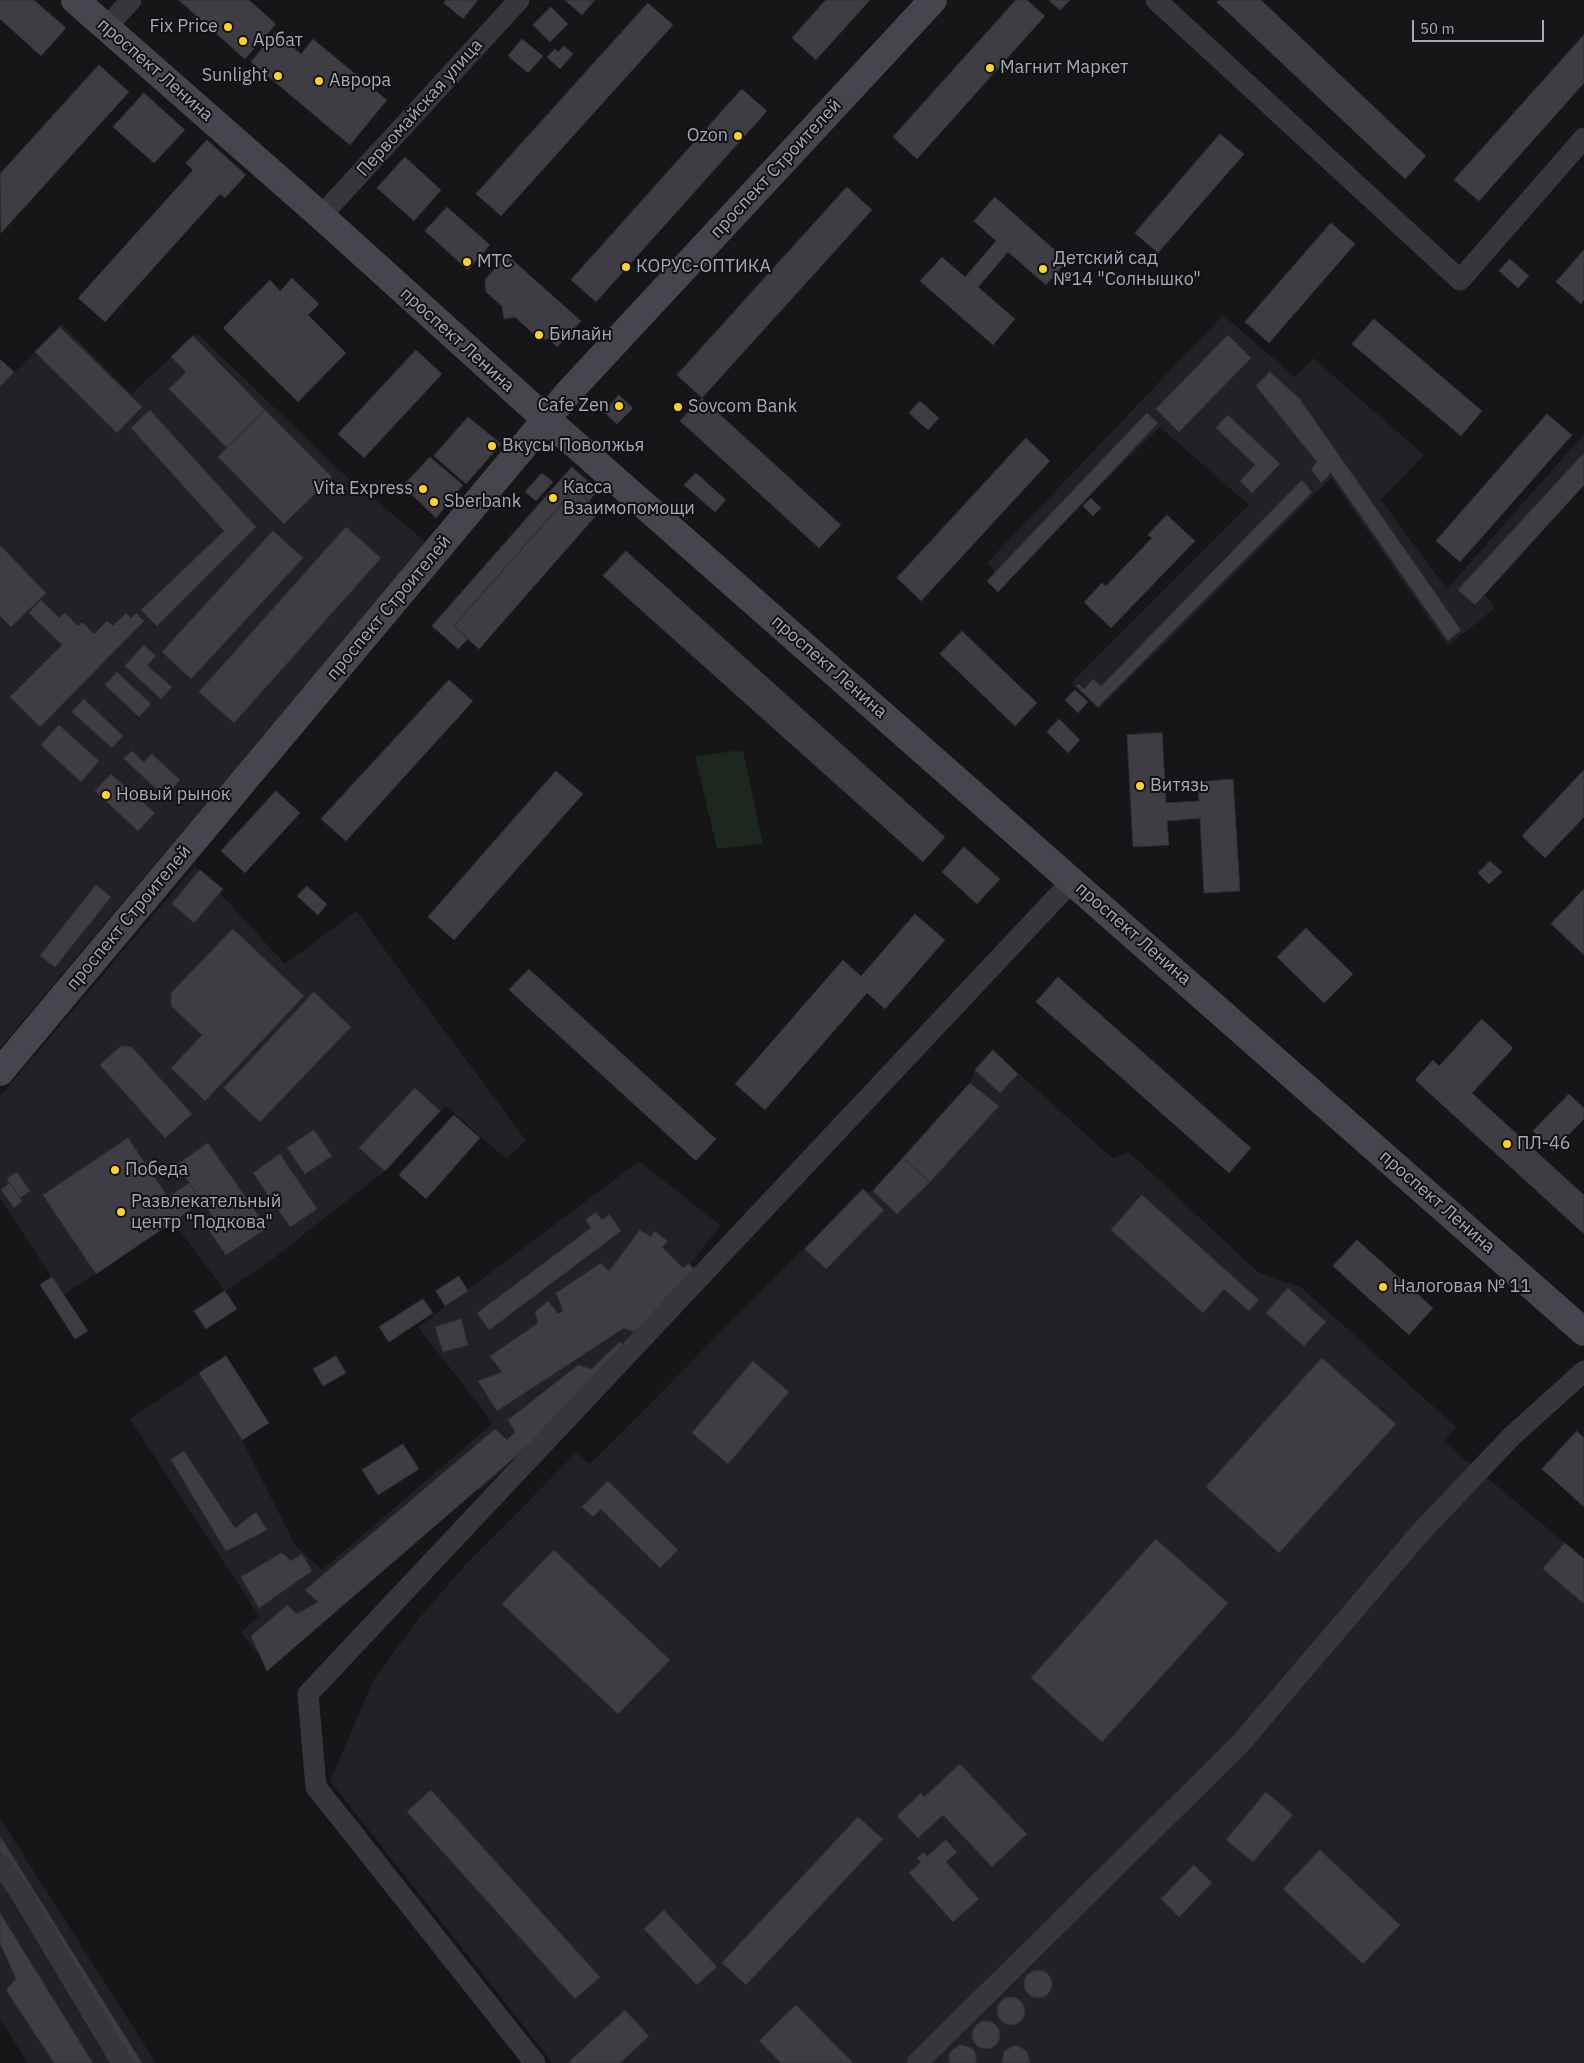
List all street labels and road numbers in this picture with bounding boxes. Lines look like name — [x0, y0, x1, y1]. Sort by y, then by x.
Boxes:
street label: проспект Ленина — [93, 14, 217, 126]
street label: Первомайская улица — [352, 35, 488, 181]
street label: проспект Строителей — [706, 95, 846, 243]
street label: проспект Ленина — [395, 283, 519, 397]
street label: проспект Строителей — [322, 531, 456, 685]
street label: проспект Ленина — [767, 611, 891, 723]
street label: проспект Строителей — [62, 841, 196, 995]
street label: проспект Ленина — [1071, 878, 1195, 990]
street label: проспект Ленина — [1375, 1146, 1499, 1258]

